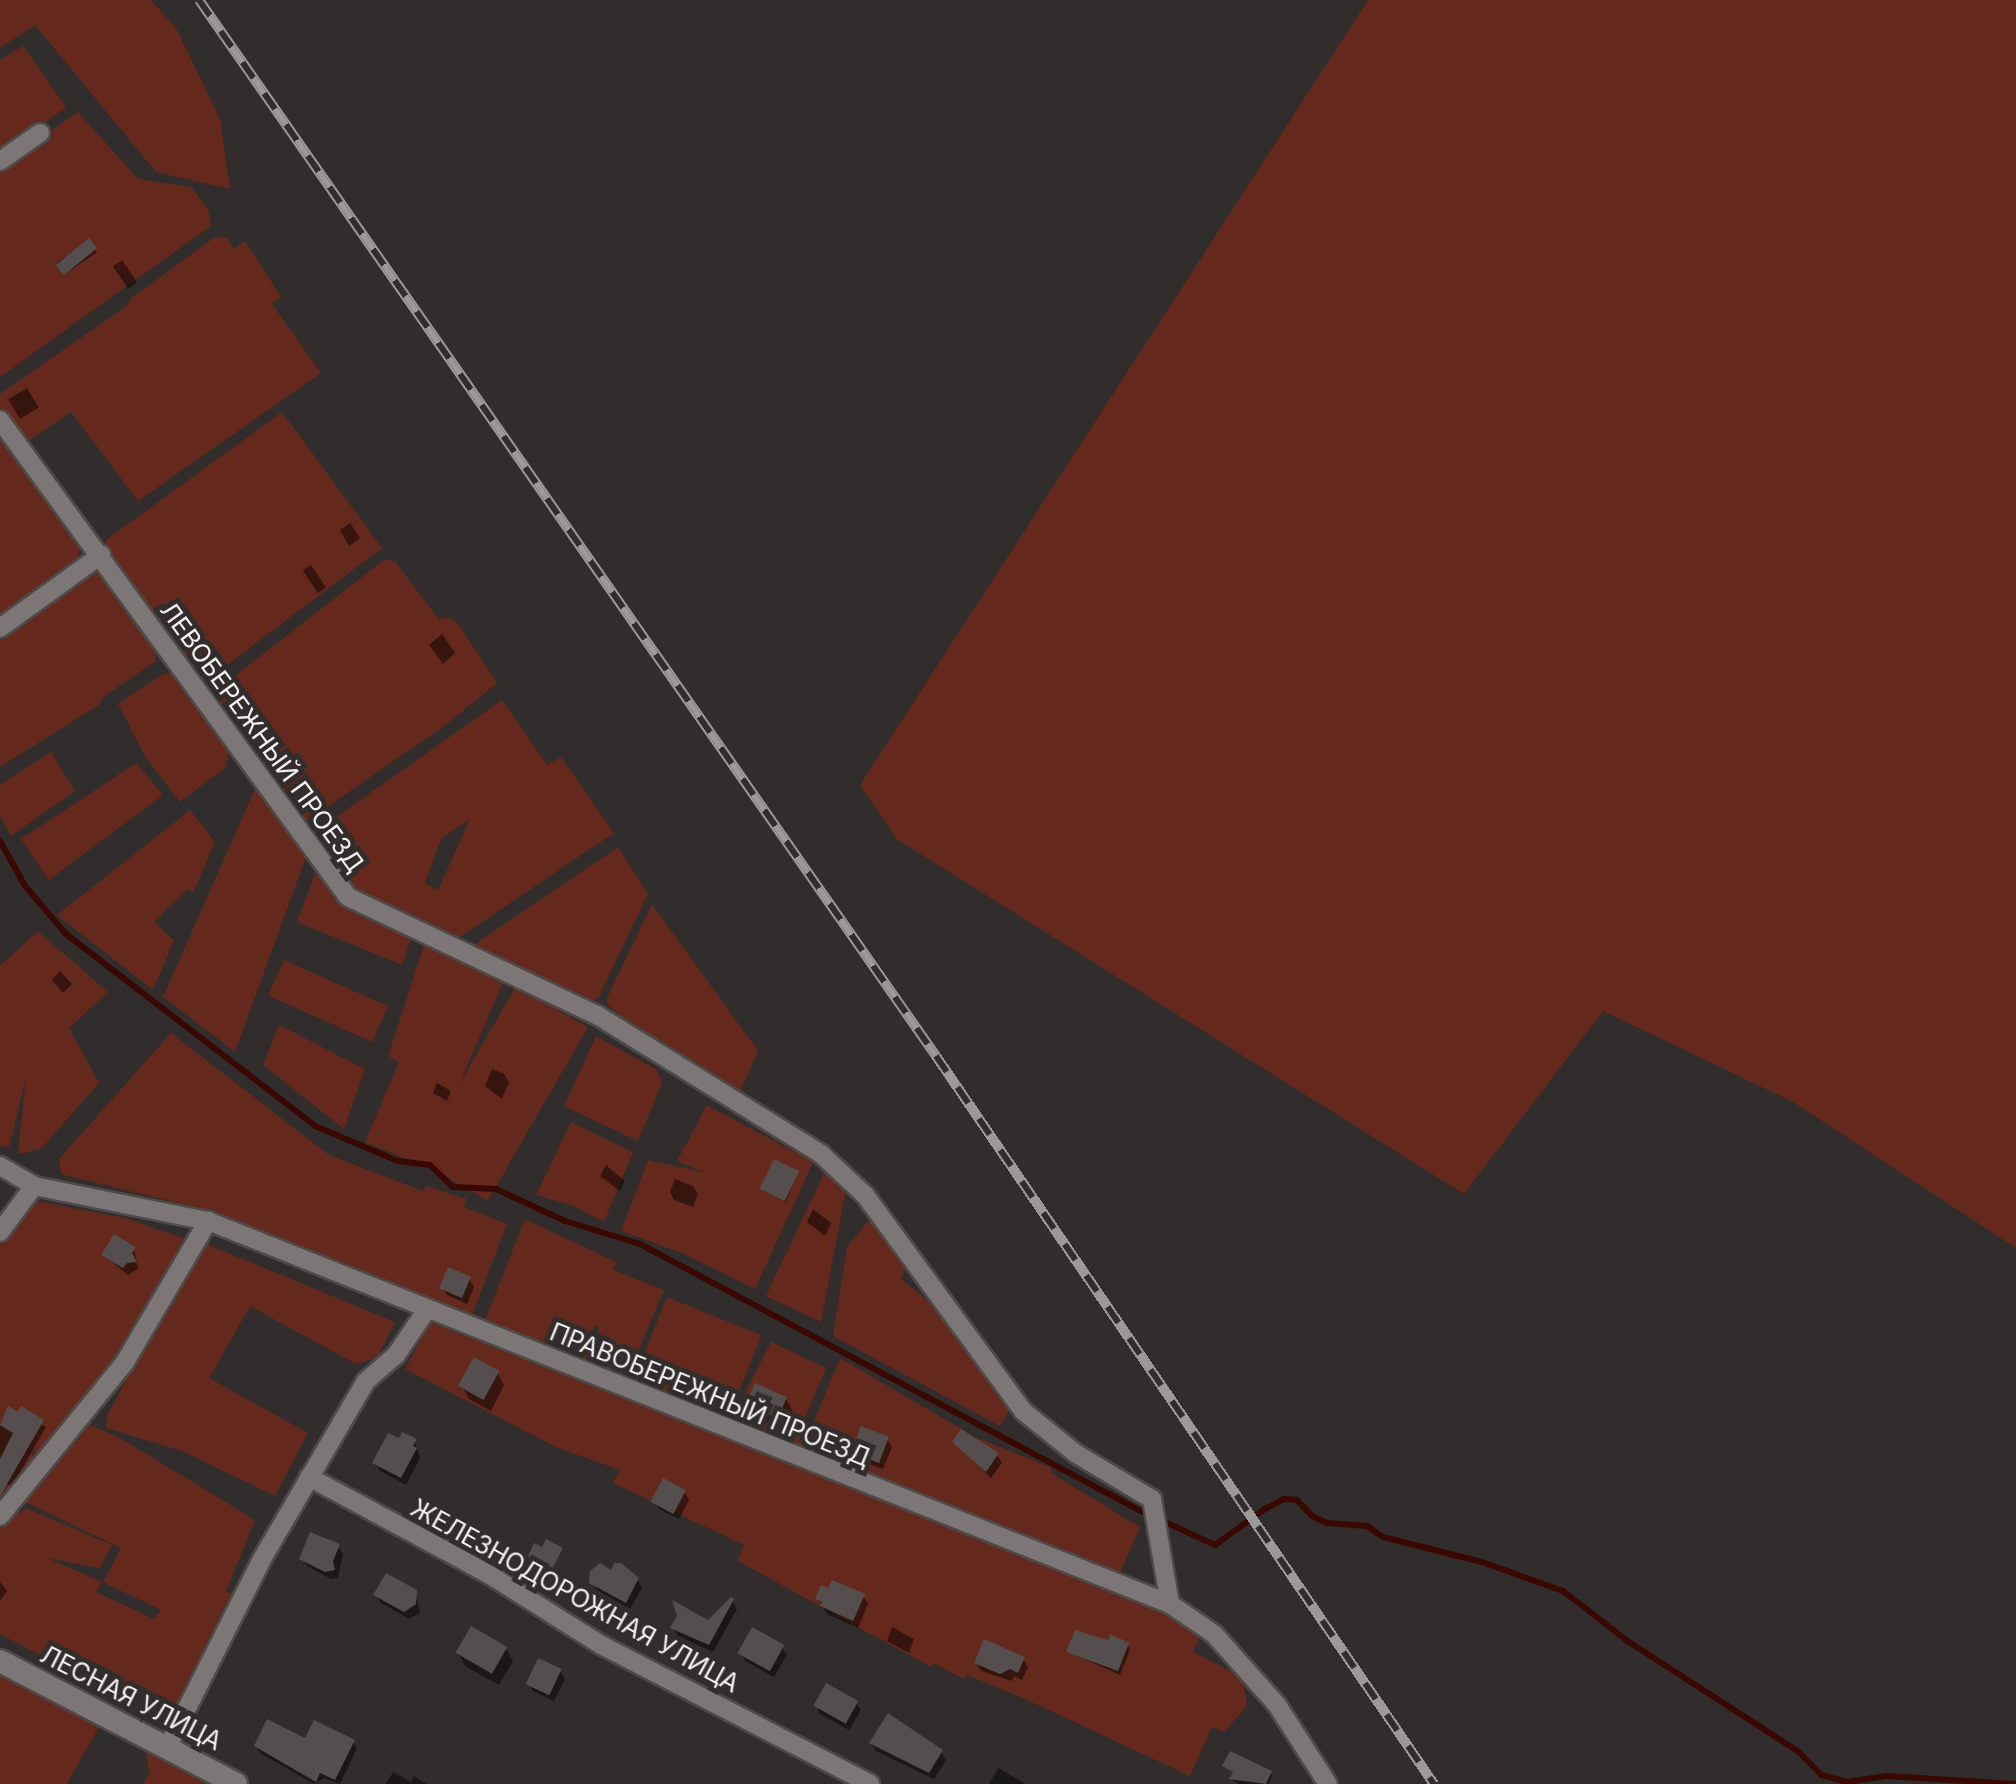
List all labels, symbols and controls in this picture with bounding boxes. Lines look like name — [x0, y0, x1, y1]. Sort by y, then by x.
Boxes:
street label: ЛЕВОБЕРЕЖНЫЙ ПРОЕЗД — [154, 596, 370, 878]
street label: ПРАВОБЕРЕЖНЫЙ ПРОЕЗД — [545, 1317, 875, 1473]
street label: ЖЕЛЕЗНОДОРОЖНАЯ УЛИЦА — [406, 1493, 744, 1699]
street label: ЛЕСНАЯ УЛИЦА — [35, 1639, 227, 1757]

